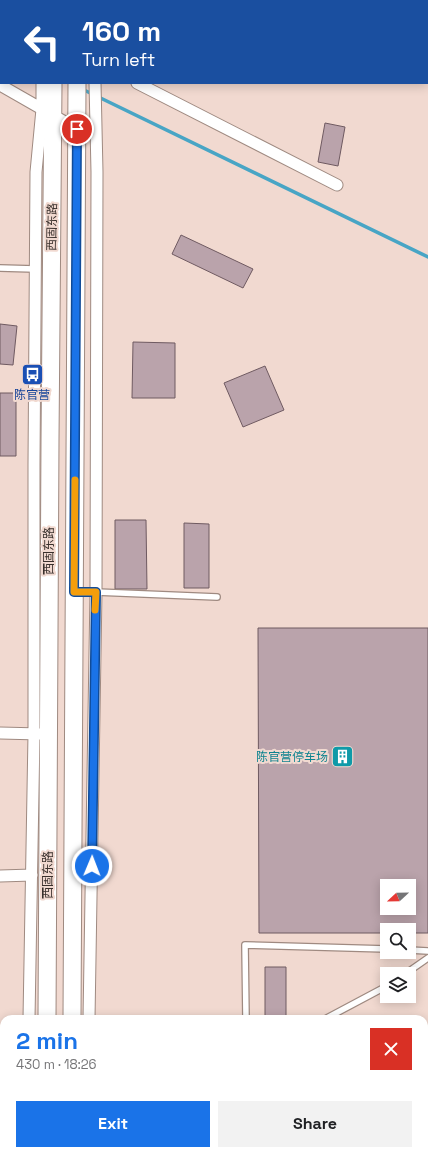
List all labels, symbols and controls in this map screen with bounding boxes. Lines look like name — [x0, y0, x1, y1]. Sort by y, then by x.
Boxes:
text: 160 m — [82, 13, 161, 49]
icon: left — [16, 16, 68, 68]
text: Turn left — [82, 48, 155, 71]
pin — [60, 112, 94, 146]
icon: arrive — [66, 118, 88, 140]
street label: 西固东路 — [44, 203, 60, 251]
bus stop icon: 陈官营 — [19, 361, 45, 387]
place label: 陈官营 — [14, 387, 50, 403]
street label: 西固东路 — [41, 527, 57, 575]
building icon: 陈官营停车场 — [330, 744, 356, 770]
place label: 陈官营停车场 — [256, 749, 328, 765]
position arrow — [71, 845, 113, 887]
street label: 西固东路 — [40, 851, 56, 899]
north arrow — [380, 879, 416, 915]
map controls — [380, 879, 416, 1003]
button: search — [380, 923, 416, 959]
button: layers — [380, 967, 416, 1003]
text: 2 min — [16, 1025, 78, 1056]
button: close — [370, 1028, 412, 1070]
text: 430 m · 18:26 — [16, 1056, 97, 1073]
button: Exit — [16, 1101, 210, 1147]
button: Share — [218, 1101, 412, 1147]

